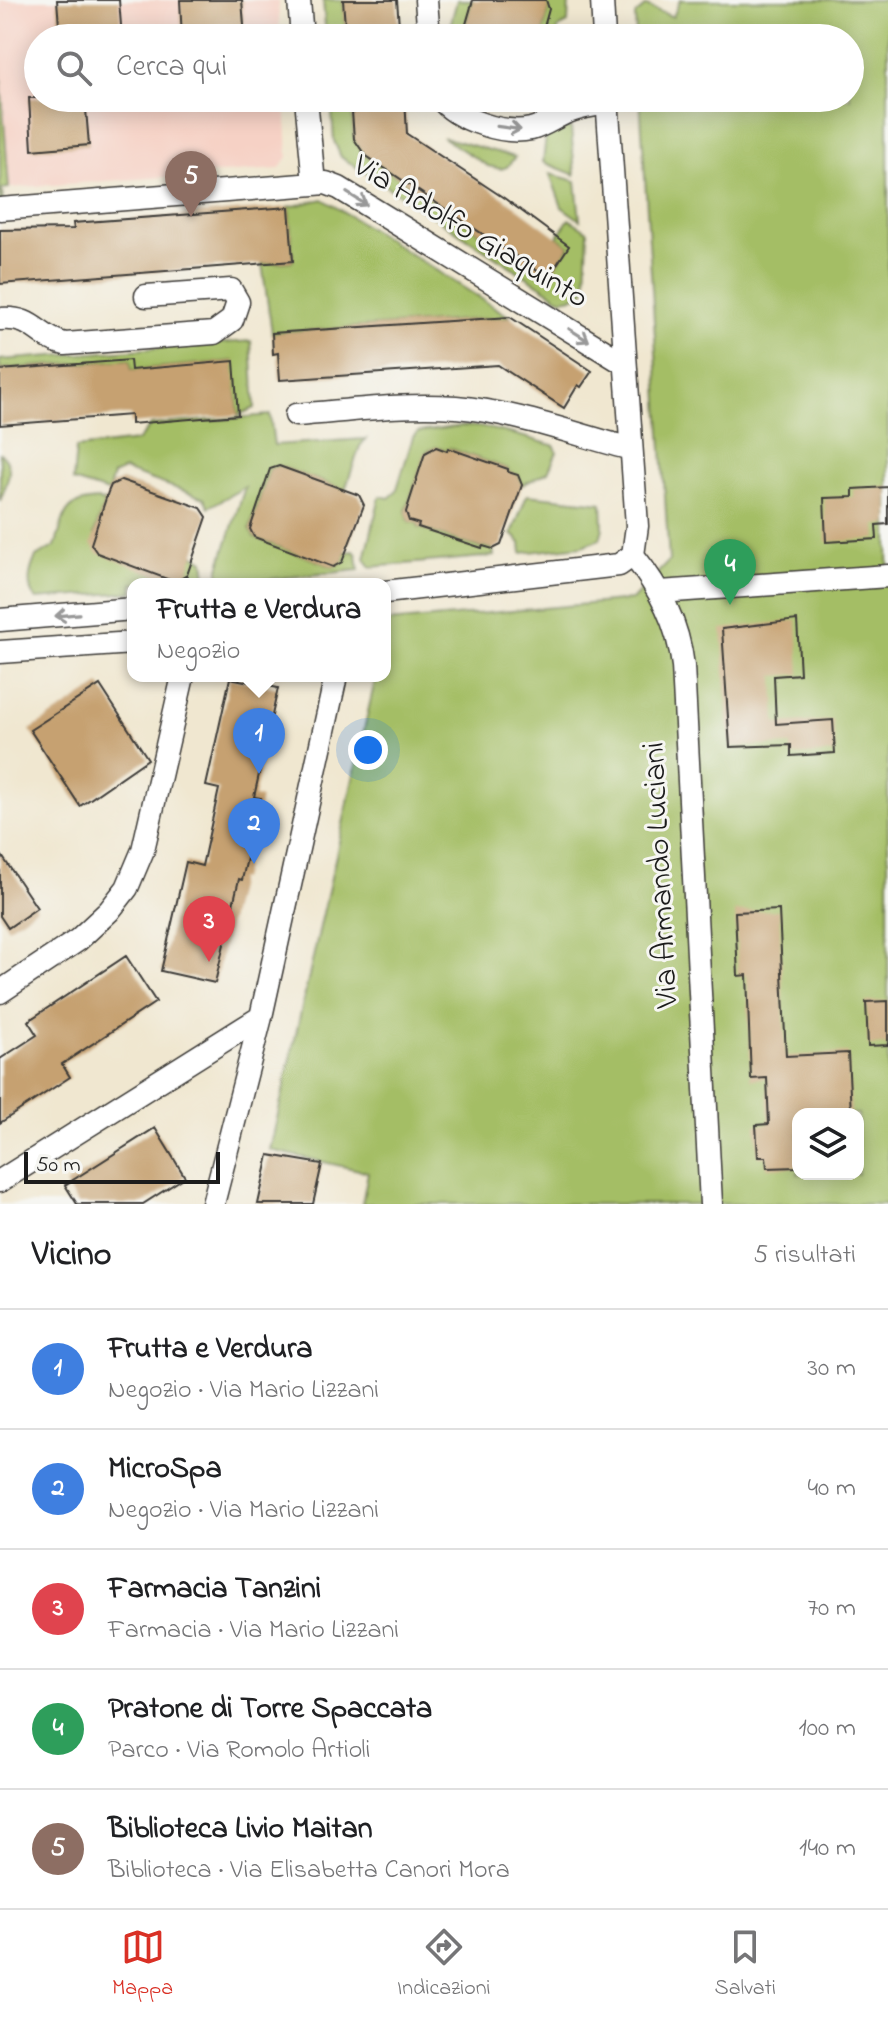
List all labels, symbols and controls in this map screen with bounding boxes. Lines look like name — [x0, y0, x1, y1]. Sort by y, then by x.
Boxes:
search box — [24, 24, 864, 112]
icon: search — [52, 46, 96, 90]
text: Cerca qui — [116, 46, 227, 90]
one-way arrow — [496, 121, 522, 136]
street label: Via Adolfo Giaquinto — [342, 143, 597, 322]
pin: 5 — [165, 151, 217, 217]
one-way arrow — [345, 191, 368, 207]
one-way arrow — [567, 327, 590, 343]
pin: 4 — [704, 539, 756, 605]
popup — [127, 578, 391, 682]
text: Frutta e Verdura — [157, 589, 361, 633]
one-way arrow — [54, 608, 80, 623]
text: Negozio — [157, 633, 240, 671]
pin: 1 — [233, 708, 285, 774]
your location — [348, 730, 388, 770]
street label: Via Armando Luciani — [632, 741, 692, 1010]
pin: 2 — [228, 798, 280, 864]
pin: 3 — [183, 896, 235, 962]
map controls — [792, 1108, 864, 1180]
button: layers — [792, 1108, 864, 1180]
scale bar — [24, 1148, 220, 1184]
text: 50 m — [36, 1150, 81, 1182]
text: Vicino — [32, 1231, 111, 1281]
text: 5 risultati — [753, 1237, 856, 1275]
text: Frutta e Verdura — [108, 1328, 312, 1372]
text: 1 — [54, 1350, 62, 1388]
text: 30 m — [807, 1350, 856, 1388]
text: Negozio · Via Mario Lizzani — [108, 1372, 379, 1410]
text: MicroSpa — [108, 1448, 222, 1492]
text: 2 — [52, 1470, 64, 1508]
text: 40 m — [807, 1470, 856, 1508]
text: Negozio · Via Mario Lizzani — [108, 1492, 379, 1530]
text: Farmacia Tanzini — [108, 1568, 321, 1612]
text: 3 — [53, 1590, 63, 1628]
text: 70 m — [807, 1590, 856, 1628]
text: Farmacia · Via Mario Lizzani — [108, 1612, 399, 1650]
text: Pratone di Torre Spaccata — [108, 1688, 432, 1732]
text: 4 — [53, 1710, 63, 1748]
text: 100 m — [799, 1710, 856, 1748]
text: Parco · Via Romolo Artioli — [108, 1732, 370, 1770]
text: Biblioteca Livio Maitan — [108, 1808, 373, 1852]
text: 5 — [51, 1830, 65, 1868]
text: 140 m — [799, 1830, 856, 1868]
text: Biblioteca · Via Elisabetta Canori Mora — [108, 1852, 510, 1890]
tab: Mappa — [112, 1925, 173, 2005]
tab: Indicazioni — [397, 1925, 491, 2005]
tab: Salvati — [715, 1925, 776, 2005]

